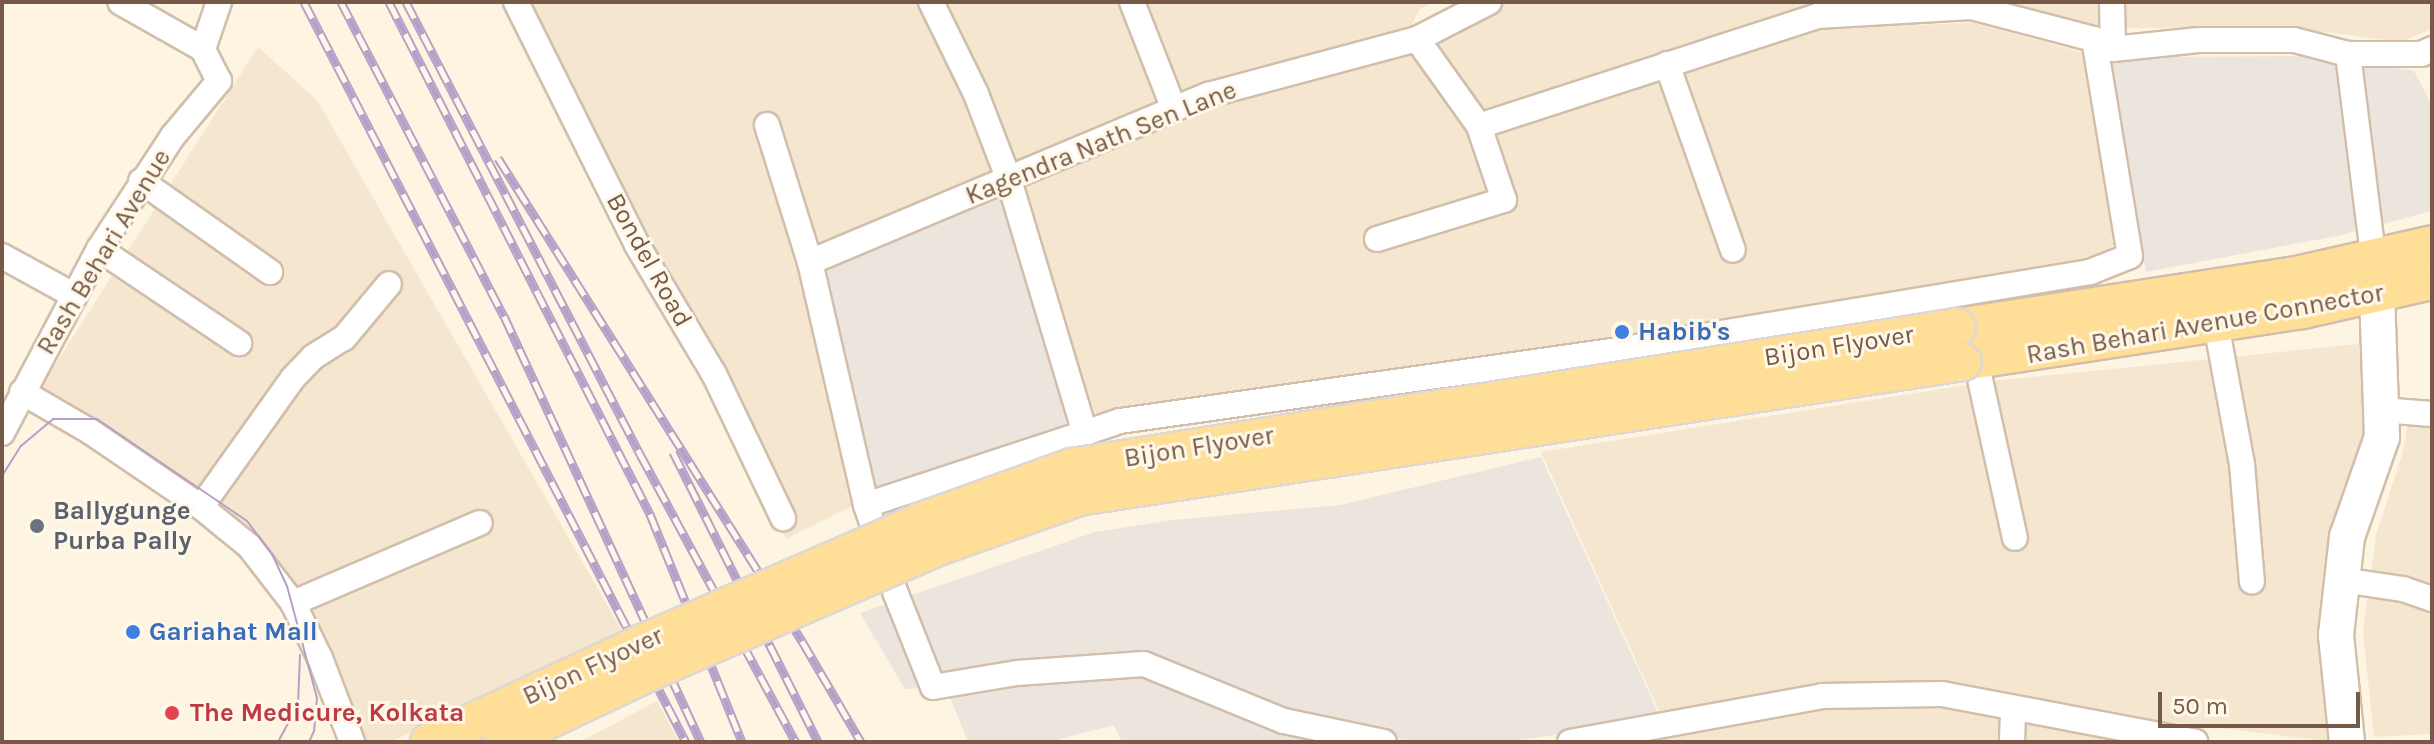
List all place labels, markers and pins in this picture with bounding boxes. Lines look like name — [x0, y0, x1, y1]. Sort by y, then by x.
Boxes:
place label: Habib's — [1638, 316, 1730, 348]
marker: Habib's — [1613, 323, 1631, 341]
place label: Ballygunge Purba Pally — [53, 495, 192, 556]
marker: Ballygunge Purba Pally — [28, 517, 46, 535]
place label: Gariahat Mall — [149, 616, 318, 648]
marker: Gariahat Mall — [124, 623, 142, 641]
place label: The Medicure, Kolkata — [190, 697, 464, 729]
marker: The Medicure, Kolkata — [161, 702, 183, 724]

